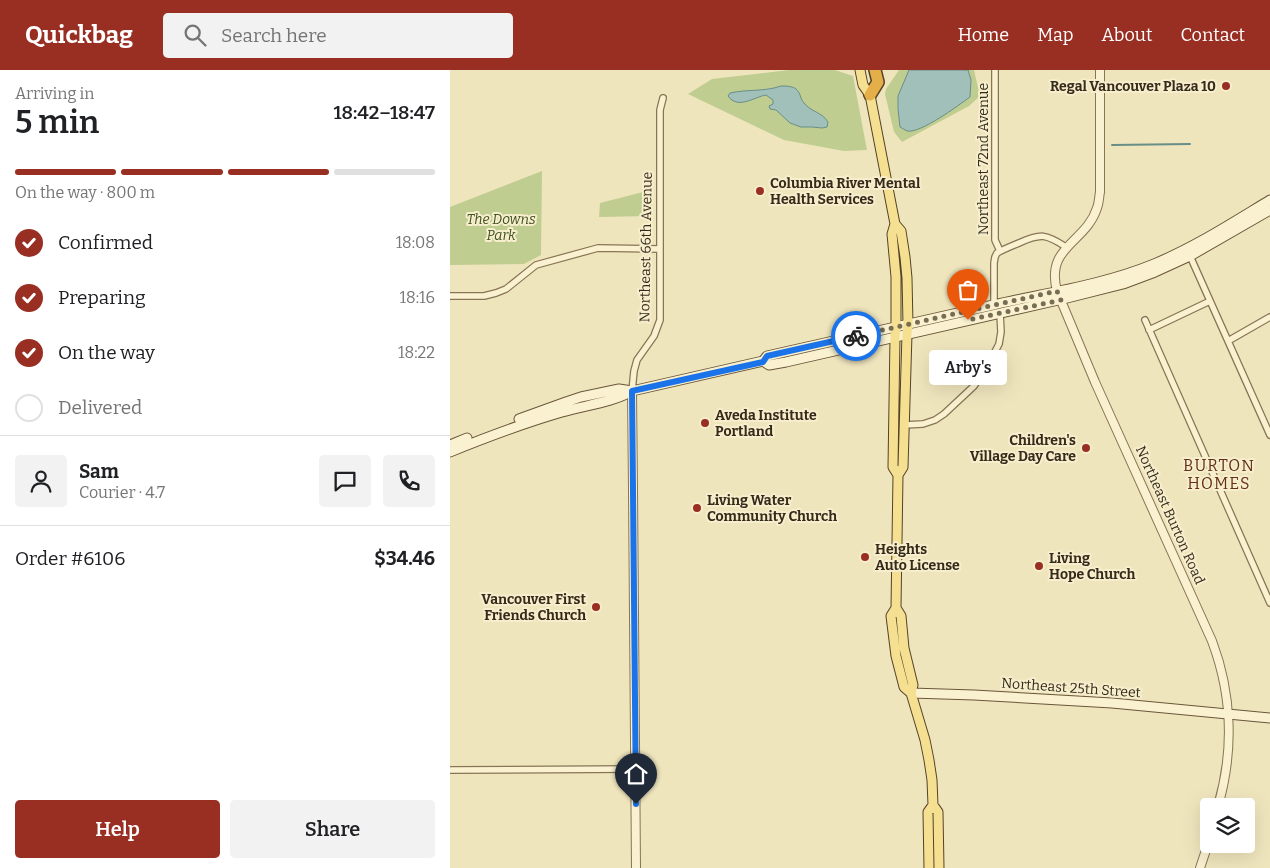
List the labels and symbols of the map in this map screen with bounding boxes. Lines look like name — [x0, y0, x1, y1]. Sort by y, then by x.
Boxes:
place label: Regal Vancouver Plaza 10 — [1050, 78, 1216, 95]
marker: Regal Vancouver Plaza 10 — [1220, 80, 1232, 92]
street label: Northeast 72nd Avenue — [975, 83, 992, 235]
street label: Northeast 66th Avenue — [636, 172, 656, 322]
place label: Columbia River Mental Health Services — [770, 175, 921, 208]
marker: Columbia River Mental Health Services — [754, 185, 766, 197]
park label: The Downs Park — [466, 211, 536, 244]
pin — [947, 269, 989, 320]
courier — [831, 311, 881, 361]
callout: Arby's — [929, 350, 1007, 385]
place label: Aveda Institute Portland — [715, 407, 817, 440]
marker: Aveda Institute Portland — [699, 417, 711, 429]
place label: Children's Village Day Care — [970, 432, 1076, 465]
marker: Children's Village Day Care — [1080, 442, 1092, 454]
street label: Northeast Burton Road — [1132, 443, 1208, 587]
district label: BURTON HOMES — [1183, 456, 1255, 493]
place label: Living Water Community Church — [707, 492, 837, 525]
marker: Living Water Community Church — [691, 502, 703, 514]
place label: Heights Auto License — [875, 541, 960, 574]
place label: Living Hope Church — [1049, 550, 1135, 583]
marker: Heights Auto License — [859, 551, 871, 563]
marker: Living Hope Church — [1033, 560, 1045, 572]
place label: Vancouver First Friends Church — [481, 591, 586, 624]
marker: Vancouver First Friends Church — [590, 601, 602, 613]
street label: Northeast 25th Street — [1001, 675, 1141, 701]
pin — [615, 753, 657, 804]

